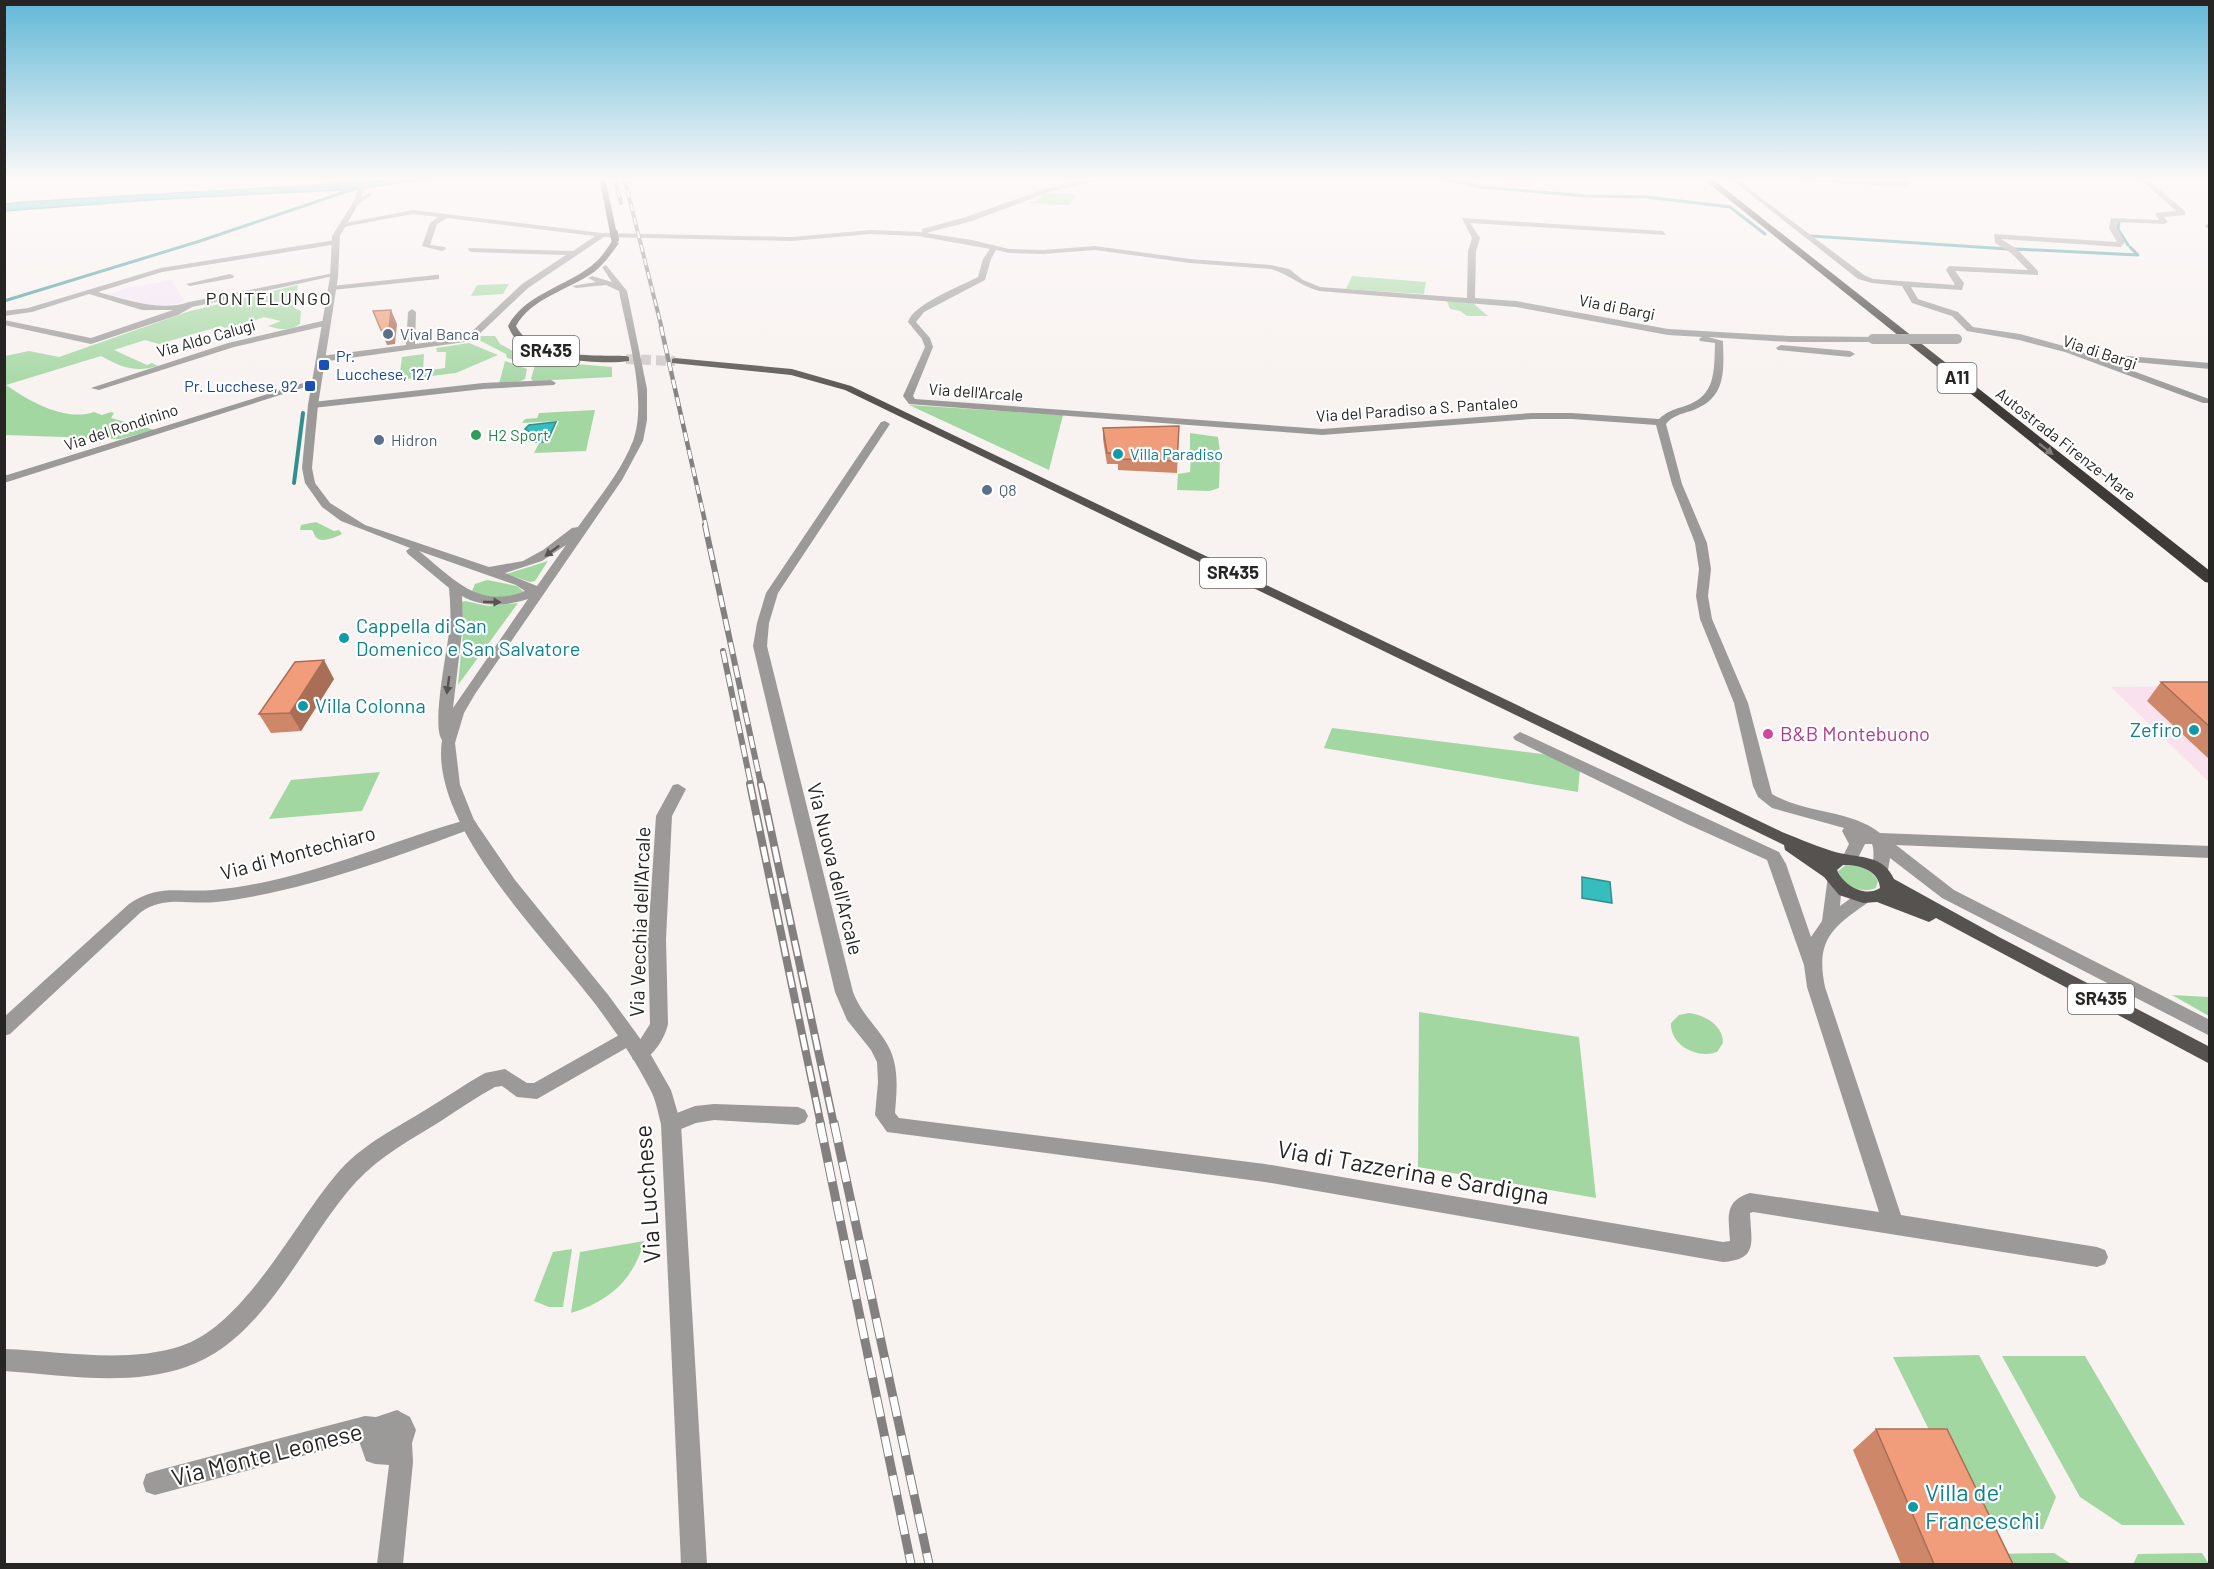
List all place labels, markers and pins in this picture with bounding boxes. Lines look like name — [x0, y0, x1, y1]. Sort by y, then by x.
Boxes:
place label: Vival Banca — [400, 324, 479, 343]
marker: Vival Banca — [381, 327, 395, 341]
place label: Pr. Lucchese, 127 — [336, 346, 433, 383]
marker: Pr. Lucchese, 127 — [317, 358, 331, 372]
place label: Pr. Lucchese, 92 — [184, 376, 298, 395]
marker: Pr. Lucchese, 92 — [303, 379, 317, 393]
place label: H2 Sport — [488, 425, 549, 444]
marker: H2 Sport — [469, 428, 483, 442]
place label: Hidron — [391, 430, 437, 449]
marker: Hidron — [372, 433, 386, 447]
place label: Villa Paradiso — [1130, 444, 1223, 463]
marker: Villa Paradiso — [1111, 447, 1125, 461]
place label: Q8 — [999, 480, 1017, 499]
marker: Q8 — [980, 483, 994, 497]
place label: Cappella di San Domenico e San Salvatore — [356, 613, 580, 660]
marker: Cappella di San Domenico e San Salvatore — [337, 631, 351, 645]
place label: Villa Colonna — [315, 693, 426, 717]
marker: Villa Colonna — [296, 699, 310, 713]
place label: Zefiro — [2130, 717, 2182, 741]
place label: B&B Montebuono — [1780, 721, 1930, 745]
marker: Zefiro — [2187, 723, 2201, 737]
marker: B&B Montebuono — [1761, 727, 1775, 741]
place label: Villa de' Franceschi — [1925, 1477, 2040, 1534]
marker: Villa de' Franceschi — [1906, 1500, 1920, 1514]

